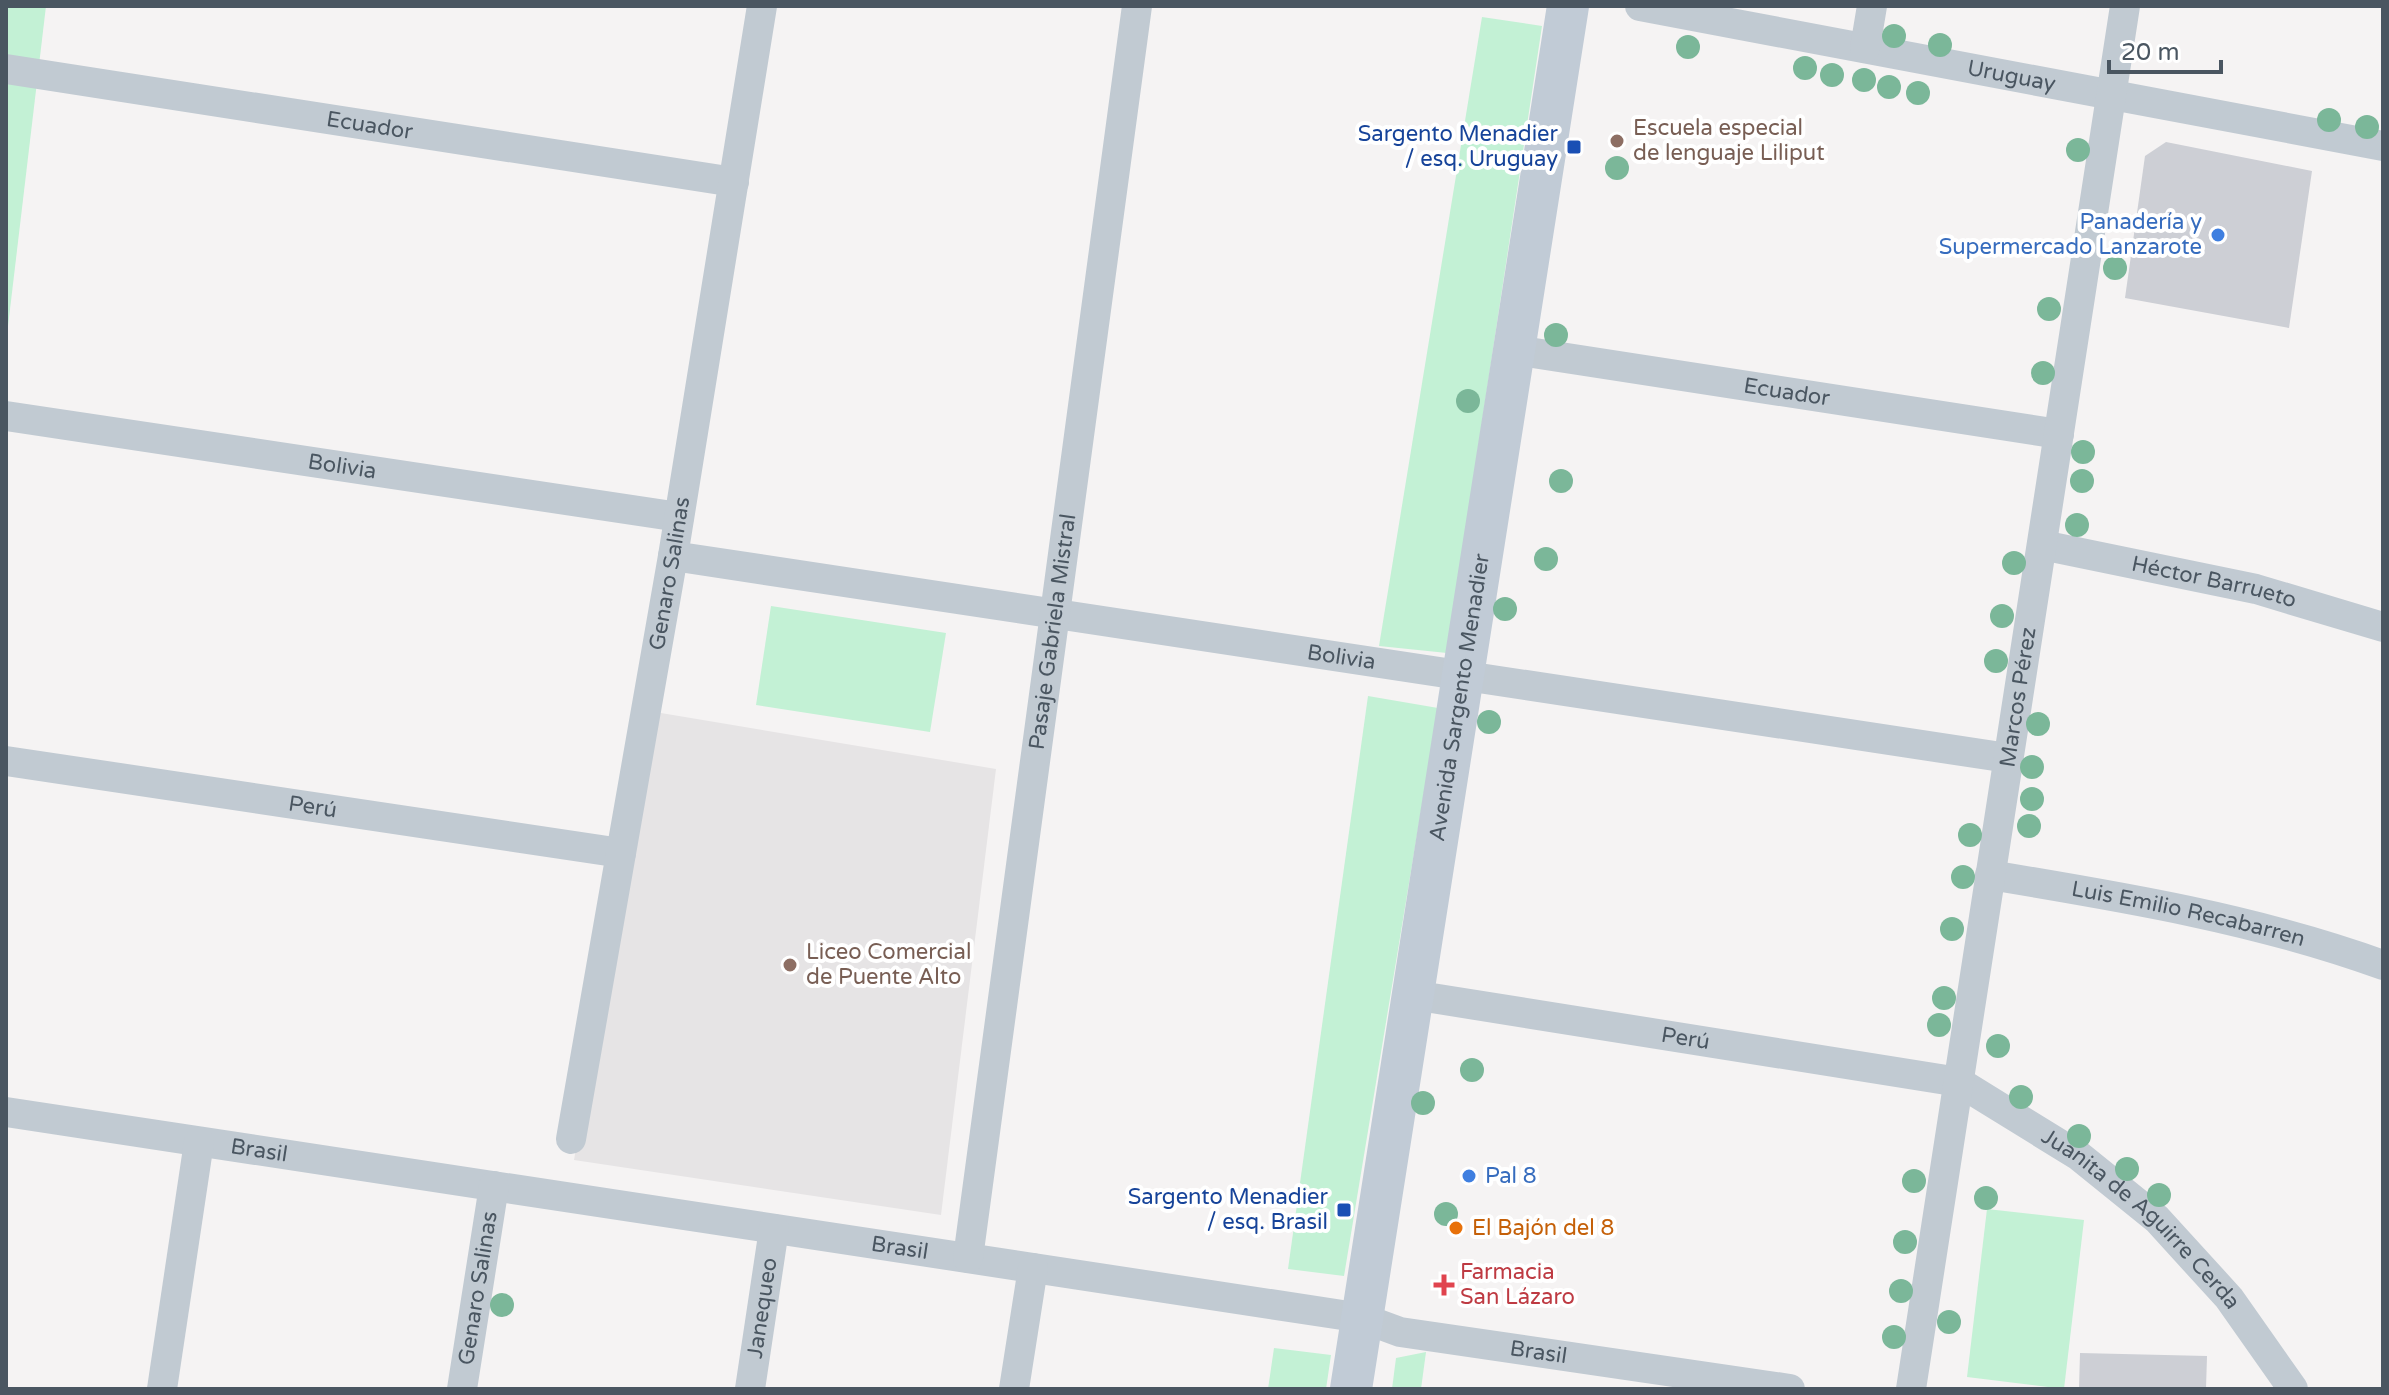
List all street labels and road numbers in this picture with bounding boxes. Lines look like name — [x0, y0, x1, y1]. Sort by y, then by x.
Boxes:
street label: Uruguay — [1965, 55, 2058, 97]
street label: Ecuador — [325, 106, 415, 145]
street label: Ecuador — [1742, 373, 1832, 412]
street label: Bolivia — [306, 448, 378, 484]
street label: Genaro Salinas — [644, 495, 695, 652]
street label: Pasaje Gabriela Mistral — [1024, 512, 1081, 751]
street label: Avenida Sargento Menadier — [1424, 551, 1495, 843]
street label: Héctor Barrueto — [2129, 551, 2300, 613]
street label: Marcos Pérez — [1994, 625, 2042, 769]
street label: Bolivia — [1305, 639, 1377, 675]
street label: Perú — [287, 790, 339, 823]
street label: Luis Emilio Recabarren — [2069, 876, 2308, 952]
street label: Perú — [1659, 1022, 1712, 1055]
street label: Juanita de Aguirre Cerda — [2037, 1123, 2246, 1314]
street label: Brasil — [229, 1133, 289, 1168]
street label: Genaro Salinas — [453, 1209, 503, 1367]
street label: Brasil — [869, 1231, 930, 1265]
street label: Janequeo — [742, 1256, 783, 1360]
street label: Brasil — [1508, 1335, 1569, 1369]

